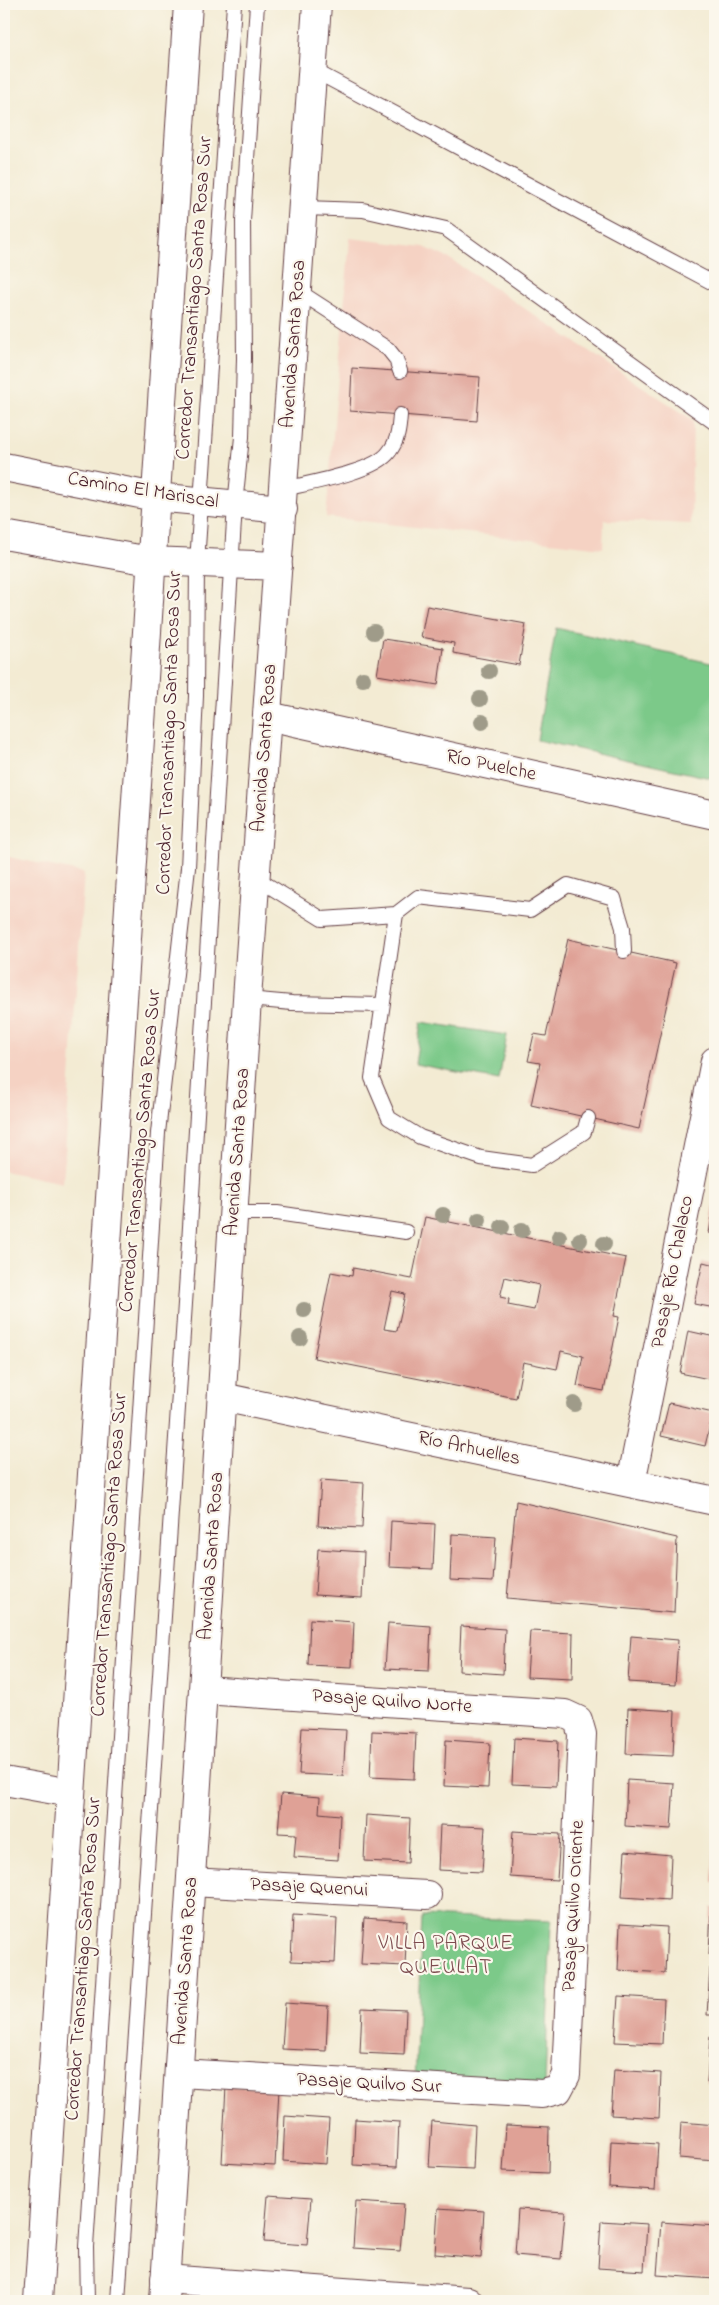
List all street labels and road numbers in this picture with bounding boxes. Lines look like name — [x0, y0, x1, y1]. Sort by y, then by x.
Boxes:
street label: Corredor Transantiago Santa Rosa Sur — [169, 135, 222, 461]
street label: Avenida Santa Rosa — [274, 259, 314, 429]
street label: Camino El Mariscal — [65, 465, 221, 517]
street label: Corredor Transantiago Santa Rosa Sur — [150, 570, 191, 896]
street label: Avenida Santa Rosa — [245, 663, 285, 833]
street label: Río Puelche — [443, 742, 539, 790]
street label: Corredor Transantiago Santa Rosa Sur — [112, 987, 171, 1314]
street label: Avenida Santa Rosa — [218, 1067, 258, 1237]
street label: Pasaje Río Chalaco — [644, 1193, 702, 1351]
street label: Corredor Transantiago Santa Rosa Sur — [84, 1392, 137, 1718]
street label: Río Arhuelles — [415, 1424, 523, 1474]
street label: Avenida Santa Rosa — [192, 1471, 232, 1641]
street label: Pasaje Quilvo Norte — [311, 1682, 473, 1722]
street label: Corredor Transantiago Santa Rosa Sur — [58, 1796, 111, 2122]
street label: Pasaje Quilvo Oriente — [555, 1819, 593, 1993]
street label: Pasaje Quenui — [249, 1870, 369, 1906]
street label: Avenida Santa Rosa — [166, 1876, 206, 2046]
street label: Pasaje Quilvo Sur — [296, 2066, 443, 2102]

